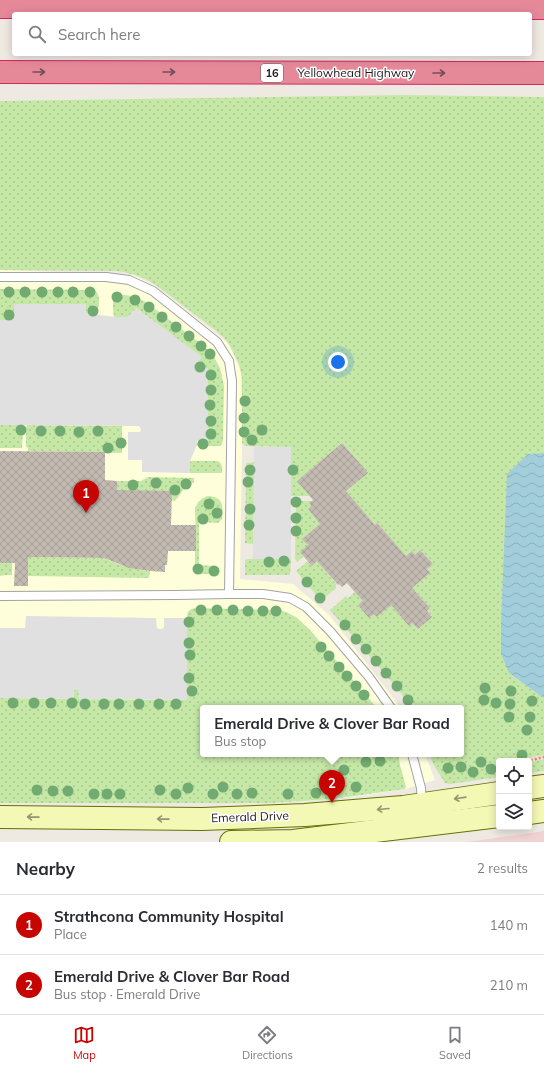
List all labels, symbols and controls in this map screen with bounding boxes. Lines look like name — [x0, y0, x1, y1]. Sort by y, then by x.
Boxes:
search box — [12, 12, 532, 56]
icon: search — [26, 23, 48, 45]
text: Search here — [58, 25, 140, 44]
road number: 16 — [261, 64, 283, 82]
street label: Yellowhead Highway — [297, 65, 415, 80]
one-way arrow — [32, 68, 45, 76]
one-way arrow — [162, 68, 175, 76]
one-way arrow — [432, 69, 445, 77]
your location — [328, 352, 348, 372]
pin: 1 — [73, 480, 99, 513]
popup — [200, 705, 464, 757]
text: Emerald Drive & Clover Bar Road — [214, 714, 450, 733]
text: Bus stop — [214, 733, 266, 749]
map controls — [496, 758, 532, 830]
button: locate — [496, 758, 532, 794]
pin: 2 — [319, 770, 345, 803]
one-way arrow — [454, 794, 467, 802]
button: layers — [496, 794, 532, 830]
one-way arrow — [377, 805, 390, 812]
street label: Emerald Drive — [211, 808, 289, 825]
one-way arrow — [27, 813, 40, 821]
one-way arrow — [157, 815, 170, 823]
text: Nearby — [16, 858, 75, 879]
text: 2 results — [477, 860, 528, 876]
text: Strathcona Community Hospital — [54, 907, 284, 926]
text: 1 — [25, 917, 33, 933]
text: 140 m — [490, 917, 528, 933]
text: Place — [54, 926, 87, 942]
text: Emerald Drive & Clover Bar Road — [54, 967, 290, 986]
text: 2 — [25, 977, 33, 993]
text: 210 m — [490, 977, 528, 993]
text: Bus stop · Emerald Drive — [54, 986, 200, 1002]
tab: Map — [73, 1024, 96, 1062]
tab: Directions — [242, 1024, 293, 1062]
tab: Saved — [439, 1024, 471, 1062]

